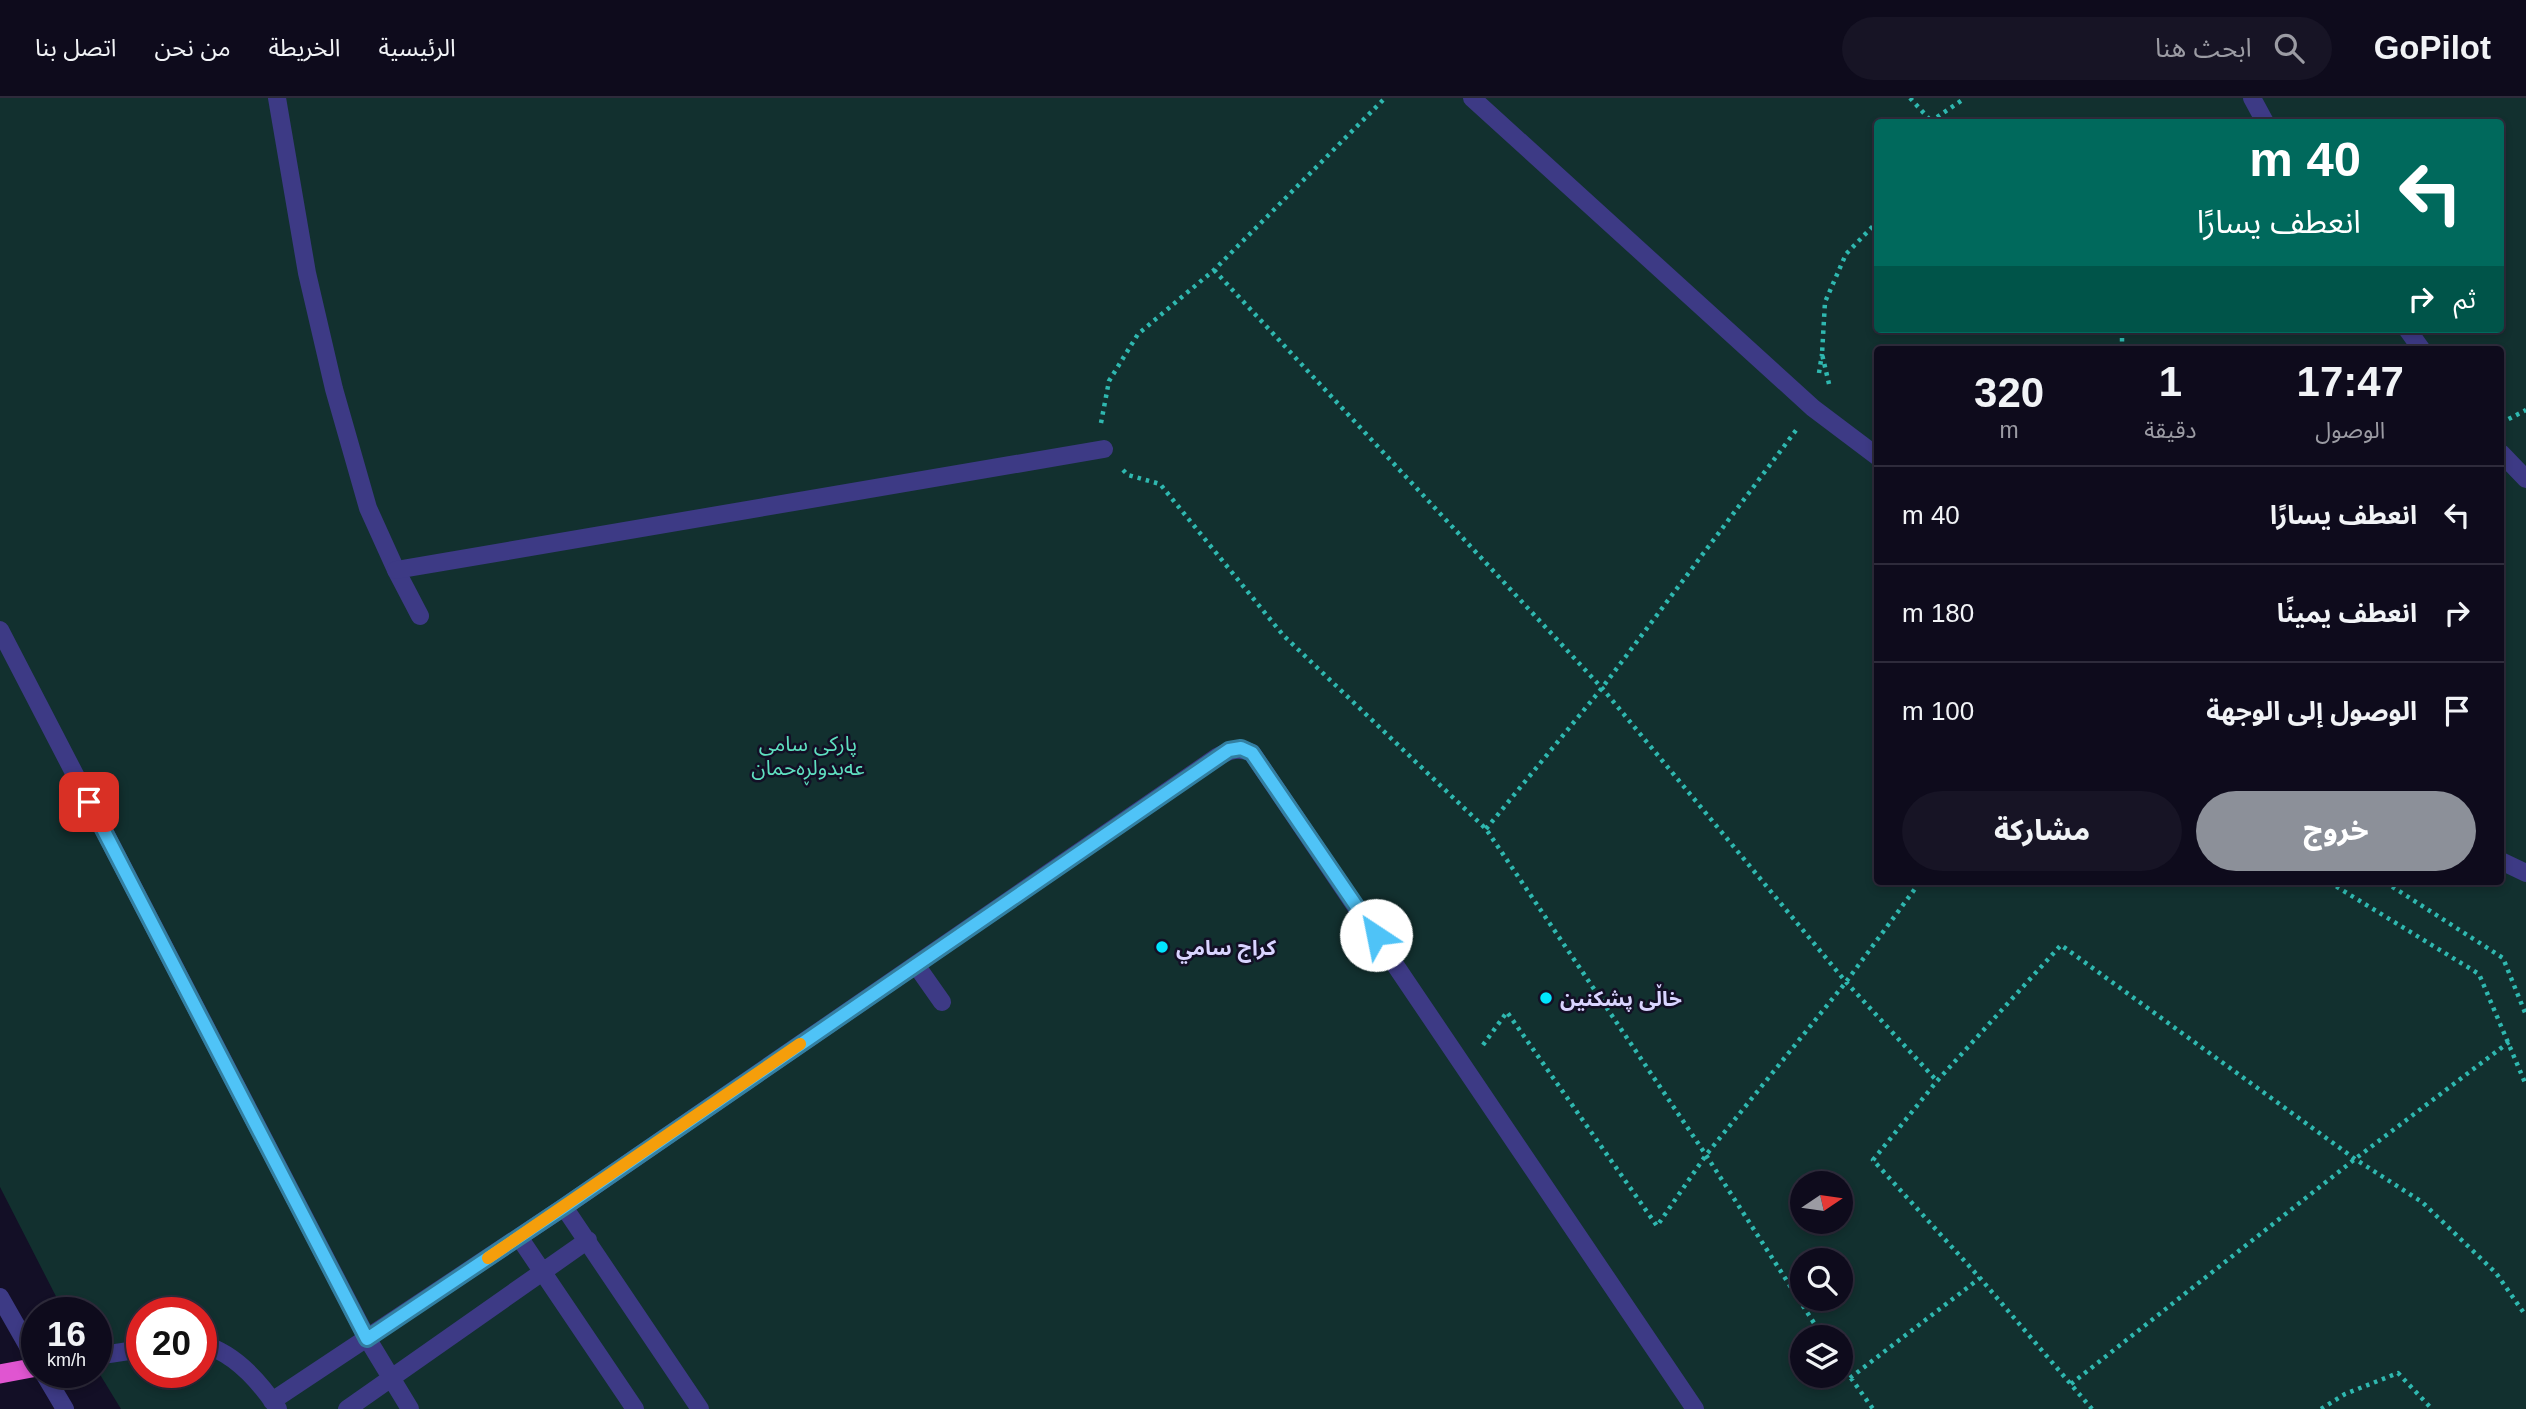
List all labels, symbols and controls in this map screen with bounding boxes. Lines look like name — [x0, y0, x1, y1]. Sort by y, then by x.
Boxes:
search box — [1842, 17, 2332, 80]
icon: search — [2270, 29, 2308, 67]
text: GoPilot — [2374, 29, 2491, 66]
text: ابحث هنا — [2155, 33, 2252, 63]
text: اتصل بنا — [35, 34, 117, 61]
text: من نحن — [155, 34, 231, 61]
text: الخريطة — [269, 34, 341, 61]
text: الرئيسية — [379, 34, 456, 61]
text: 40 m — [2249, 132, 2361, 186]
icon: left — [2385, 147, 2476, 238]
text: انعطف يسارًا — [2197, 204, 2361, 240]
icon: right — [2402, 280, 2440, 318]
text: ثم — [2454, 284, 2476, 314]
text: 1 — [2159, 358, 2182, 405]
text: 17:47 — [2297, 358, 2404, 405]
text: 320 — [1974, 369, 2044, 416]
text: m — [2000, 417, 2019, 443]
text: دقيقة — [2144, 417, 2197, 443]
text: الوصول — [2315, 417, 2385, 443]
icon: left — [2438, 496, 2476, 534]
text: 40 m — [1902, 500, 1960, 530]
text: انعطف يسارًا — [2270, 500, 2417, 530]
icon: right — [2438, 594, 2476, 632]
text: 180 m — [1902, 598, 1974, 628]
text: انعطف يمينًا — [2277, 598, 2417, 628]
icon: arrive — [2438, 692, 2476, 730]
text: 100 m — [1902, 696, 1974, 726]
text: الوصول إلى الوجهة — [2206, 696, 2417, 726]
park label: پارکی سامی عەبدولڕەحمان — [751, 732, 865, 785]
pin — [59, 772, 119, 832]
icon: arrive — [70, 783, 108, 821]
button: مشاركة — [1902, 791, 2182, 871]
button: خروج — [2196, 791, 2476, 871]
position arrow — [1339, 898, 1413, 972]
place label: کراج سامي — [1176, 936, 1277, 964]
marker: کراج سامي — [1154, 939, 1170, 955]
place label: خاڵی پشکنین — [1560, 983, 1682, 1012]
marker: خاڵی پشکنین — [1538, 990, 1554, 1006]
north arrow — [1790, 1171, 1853, 1234]
map controls — [1790, 1171, 1853, 1388]
button: search — [1790, 1248, 1853, 1311]
speed limit sign: 20 — [126, 1297, 217, 1388]
text: 16 — [47, 1314, 86, 1353]
button: layers — [1790, 1325, 1853, 1388]
text: km/h — [47, 1350, 86, 1370]

